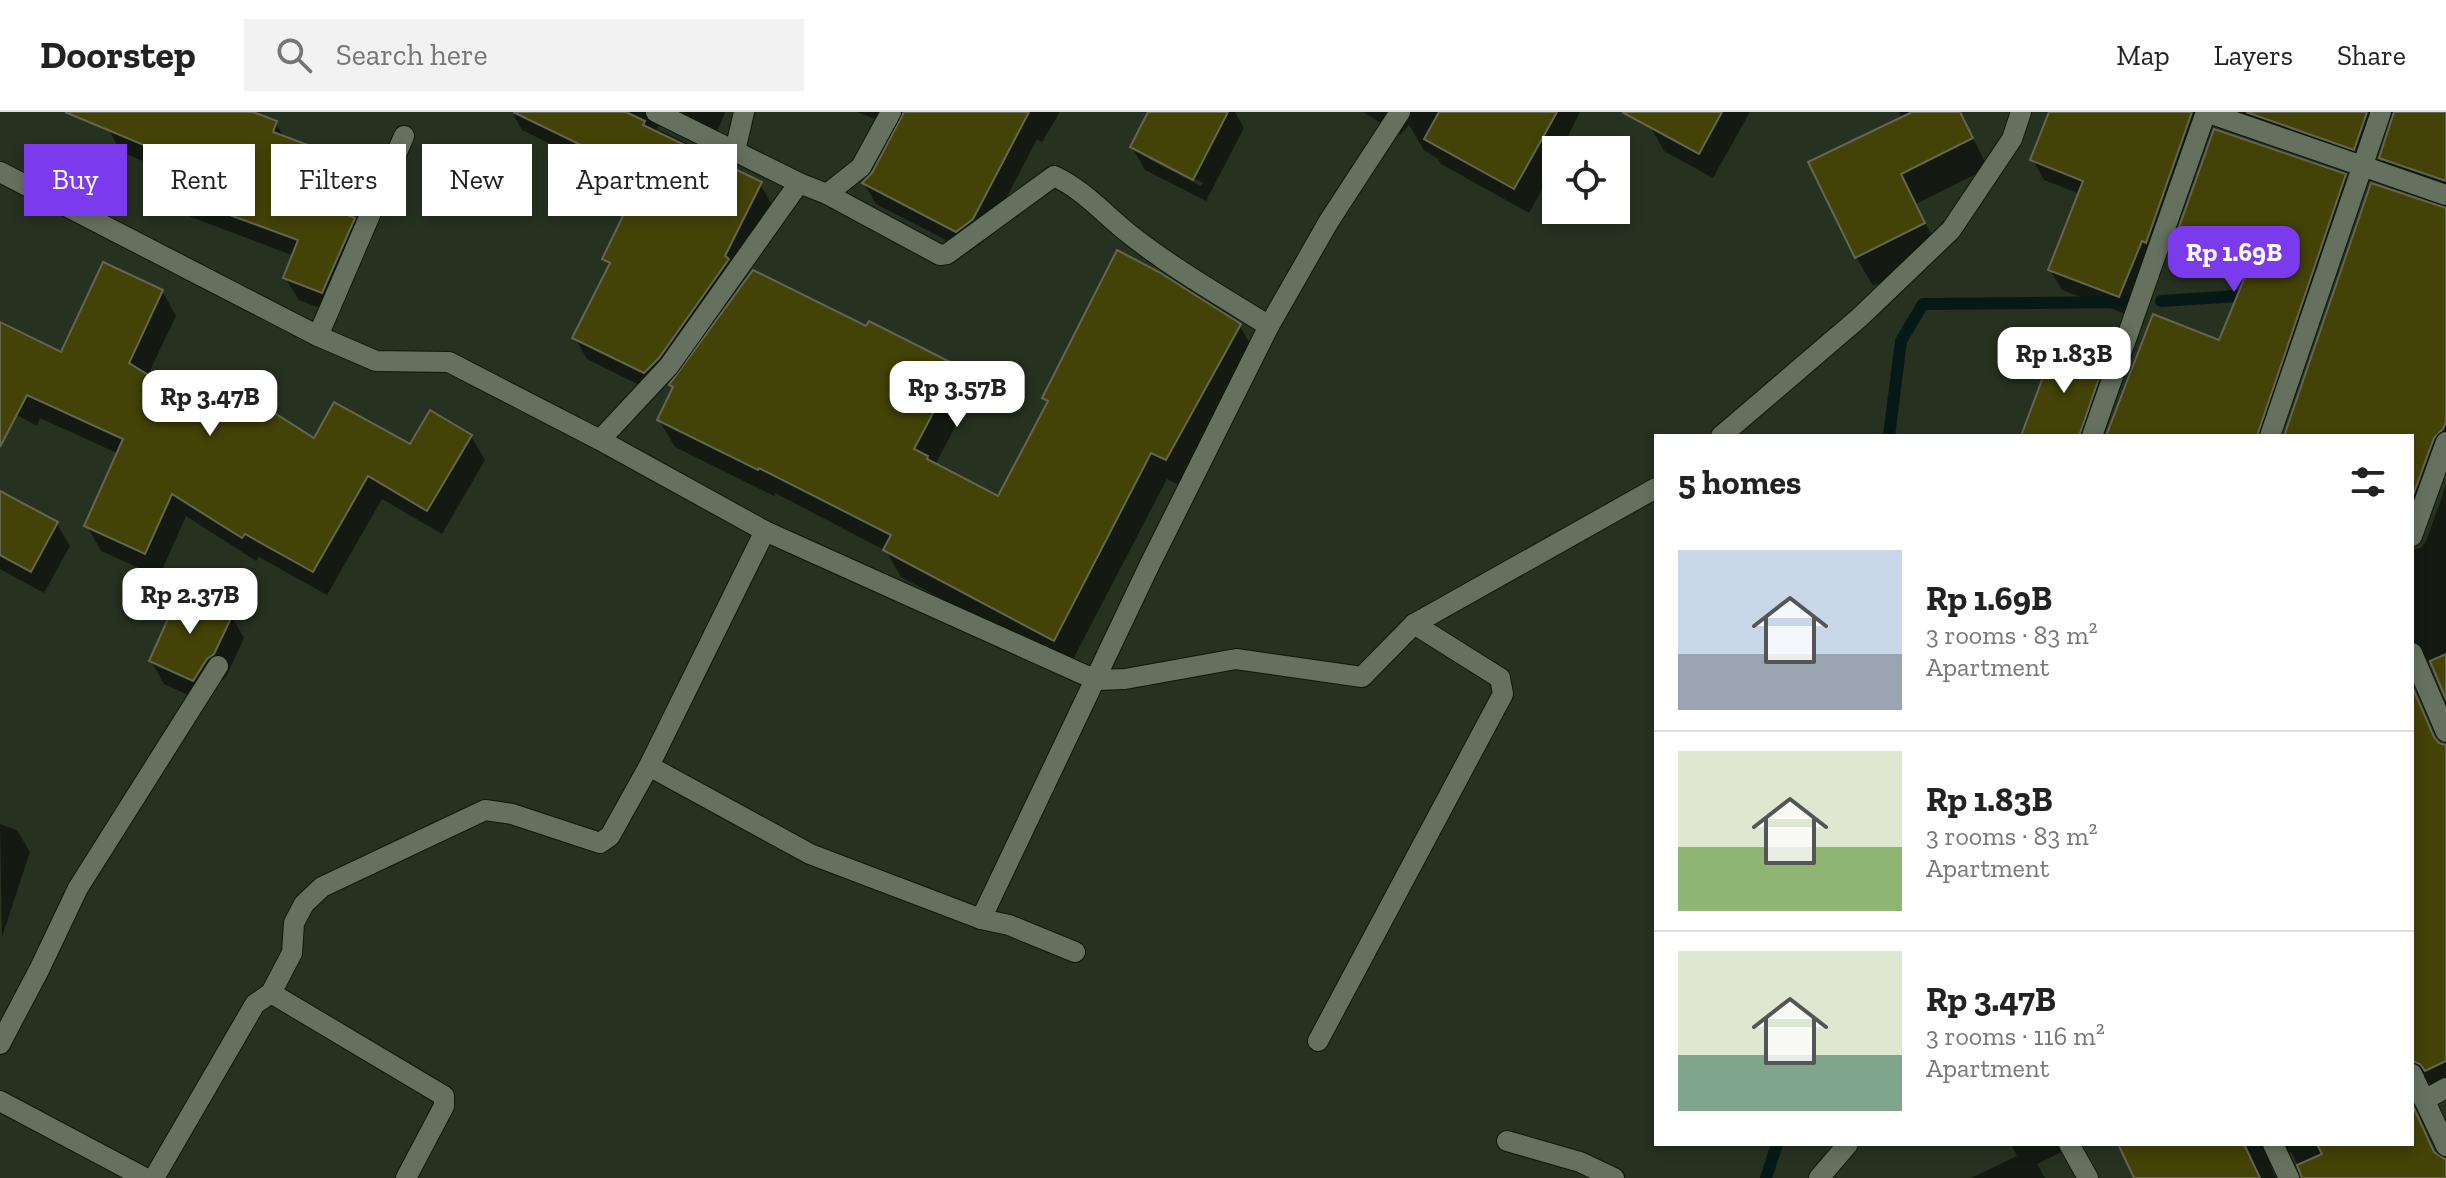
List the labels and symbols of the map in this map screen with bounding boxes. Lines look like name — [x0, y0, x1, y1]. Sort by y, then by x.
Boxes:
pin: Rp 1.69B — [2151, 226, 2317, 294]
pin: Rp 1.83B — [1981, 327, 2147, 395]
pin: Rp 3.57B — [874, 361, 1040, 429]
pin: Rp 3.47B — [127, 370, 293, 438]
pin: Rp 2.37B — [107, 568, 273, 636]

